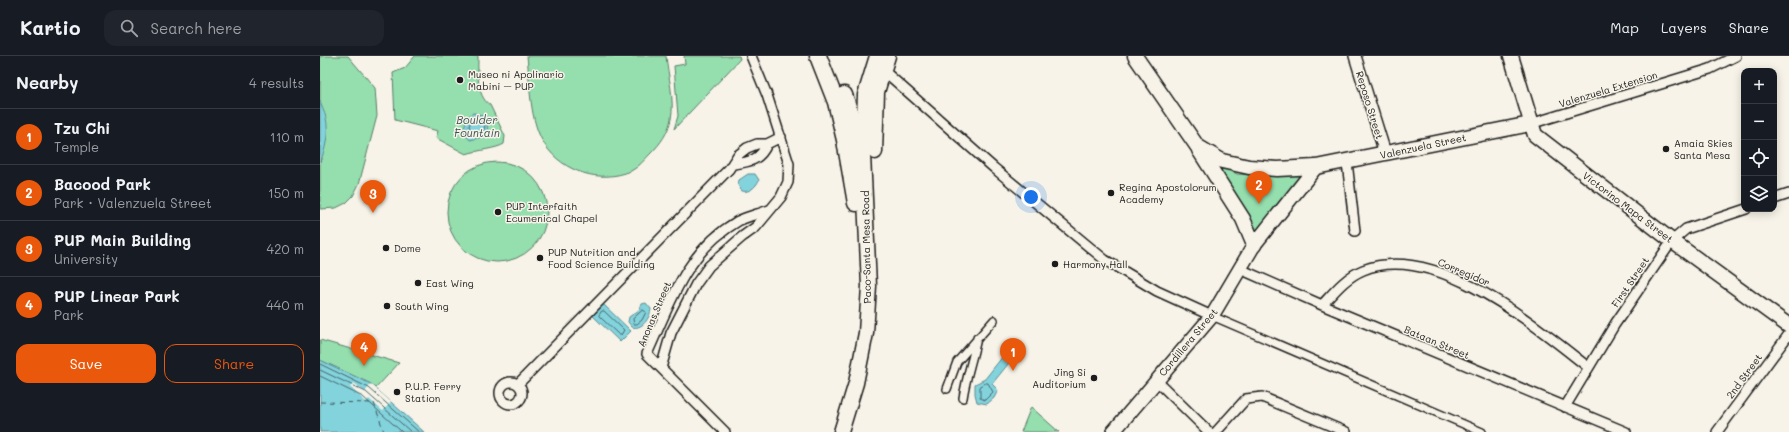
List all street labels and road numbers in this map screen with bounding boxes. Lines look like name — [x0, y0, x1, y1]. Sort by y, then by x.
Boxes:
street label: Valenzuela Extension — [1557, 67, 1659, 111]
street label: Reposo Street — [1353, 69, 1387, 141]
street label: Valenzuela Street — [1379, 130, 1467, 162]
street label: Victorino Mapa Street — [1580, 168, 1676, 246]
street label: Paco-Santa Mesa Road — [858, 190, 874, 304]
street label: First Street — [1608, 254, 1652, 310]
street label: Corregidor — [1436, 255, 1492, 289]
street label: Anonas Street — [634, 279, 674, 349]
street label: Cordillera Street — [1155, 305, 1221, 379]
street label: Bataan Street — [1402, 322, 1472, 362]
street label: 2nd Street — [1723, 351, 1765, 401]

